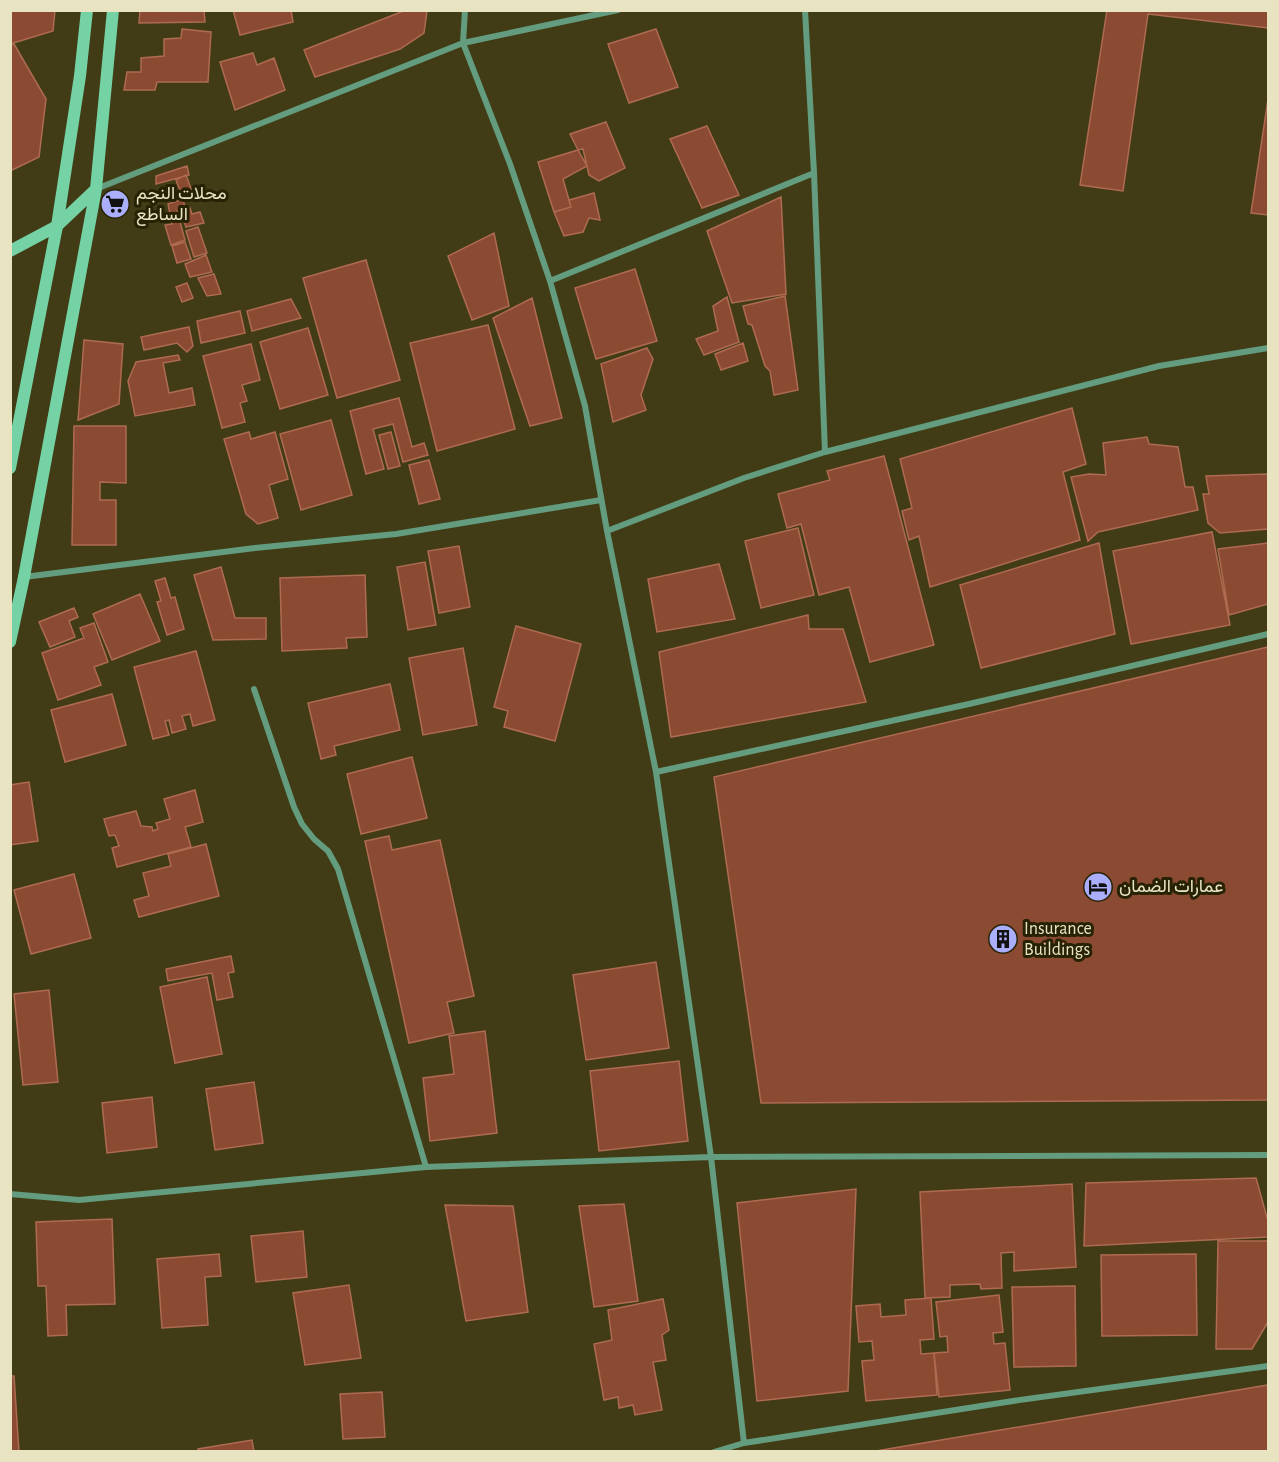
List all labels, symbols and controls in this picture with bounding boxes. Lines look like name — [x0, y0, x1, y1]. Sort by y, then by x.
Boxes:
place label: محلات النجم الساطع — [136, 185, 227, 226]
supermarket icon: محلات النجم الساطع — [99, 188, 131, 220]
hotel icon: عمارات الضمان — [1082, 871, 1114, 903]
place label: عمارات الضمان — [1119, 878, 1223, 897]
place label: Insurance Buildings — [1024, 920, 1092, 959]
building icon: Insurance Buildings — [987, 923, 1019, 955]

